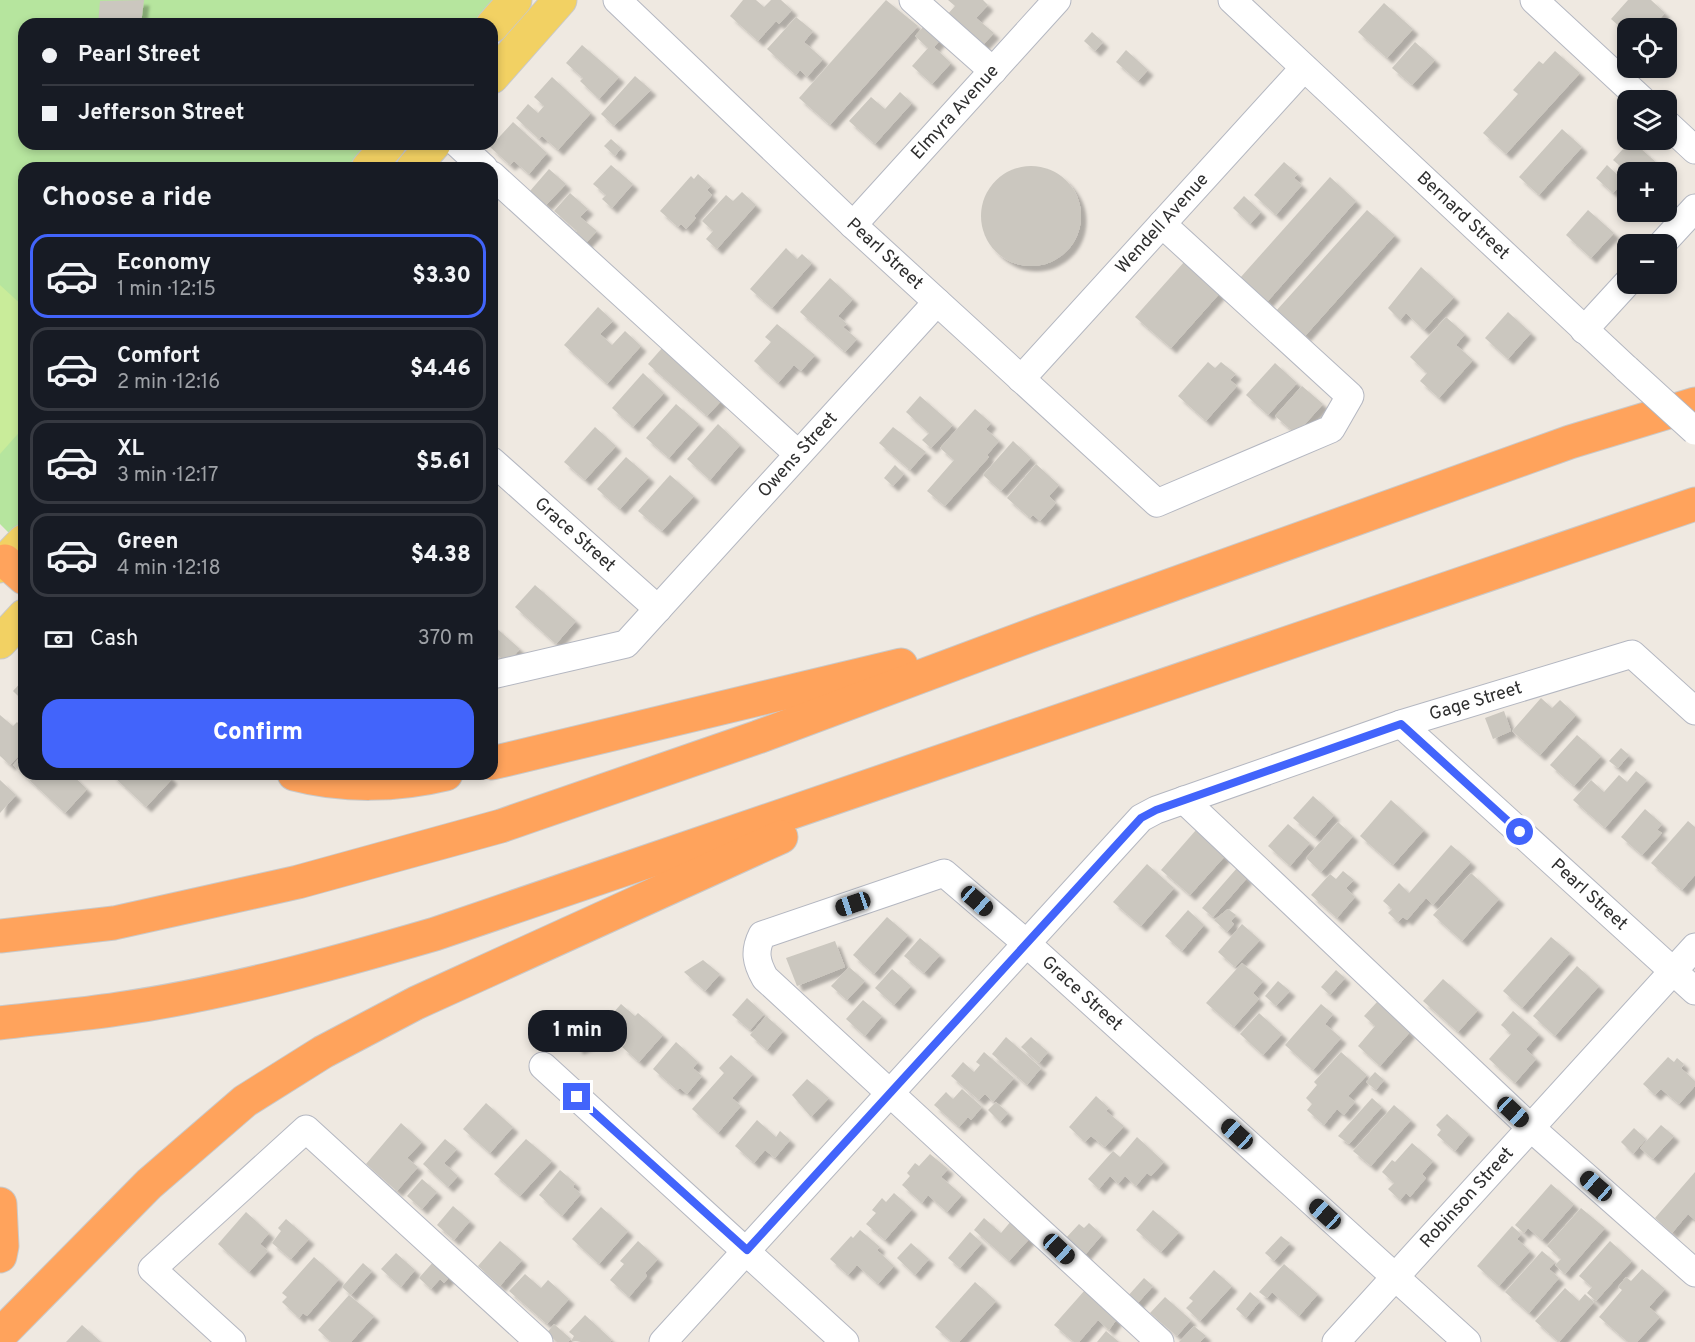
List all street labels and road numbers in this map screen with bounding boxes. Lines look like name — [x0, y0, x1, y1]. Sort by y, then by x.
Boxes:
street label: Elmyra Avenue — [906, 60, 1004, 165]
street label: Bernard Street — [1411, 167, 1514, 265]
street label: Wendell Avenue — [1111, 169, 1214, 279]
street label: Pearl Street — [841, 213, 928, 295]
street label: Owens Street — [753, 407, 843, 503]
street label: Grace Street — [529, 493, 620, 577]
street label: Gage Street — [1427, 676, 1525, 726]
street label: Pearl Street — [1546, 854, 1632, 936]
street label: Grace Street — [1037, 951, 1127, 1036]
street label: Robinson Street — [1415, 1142, 1519, 1253]

